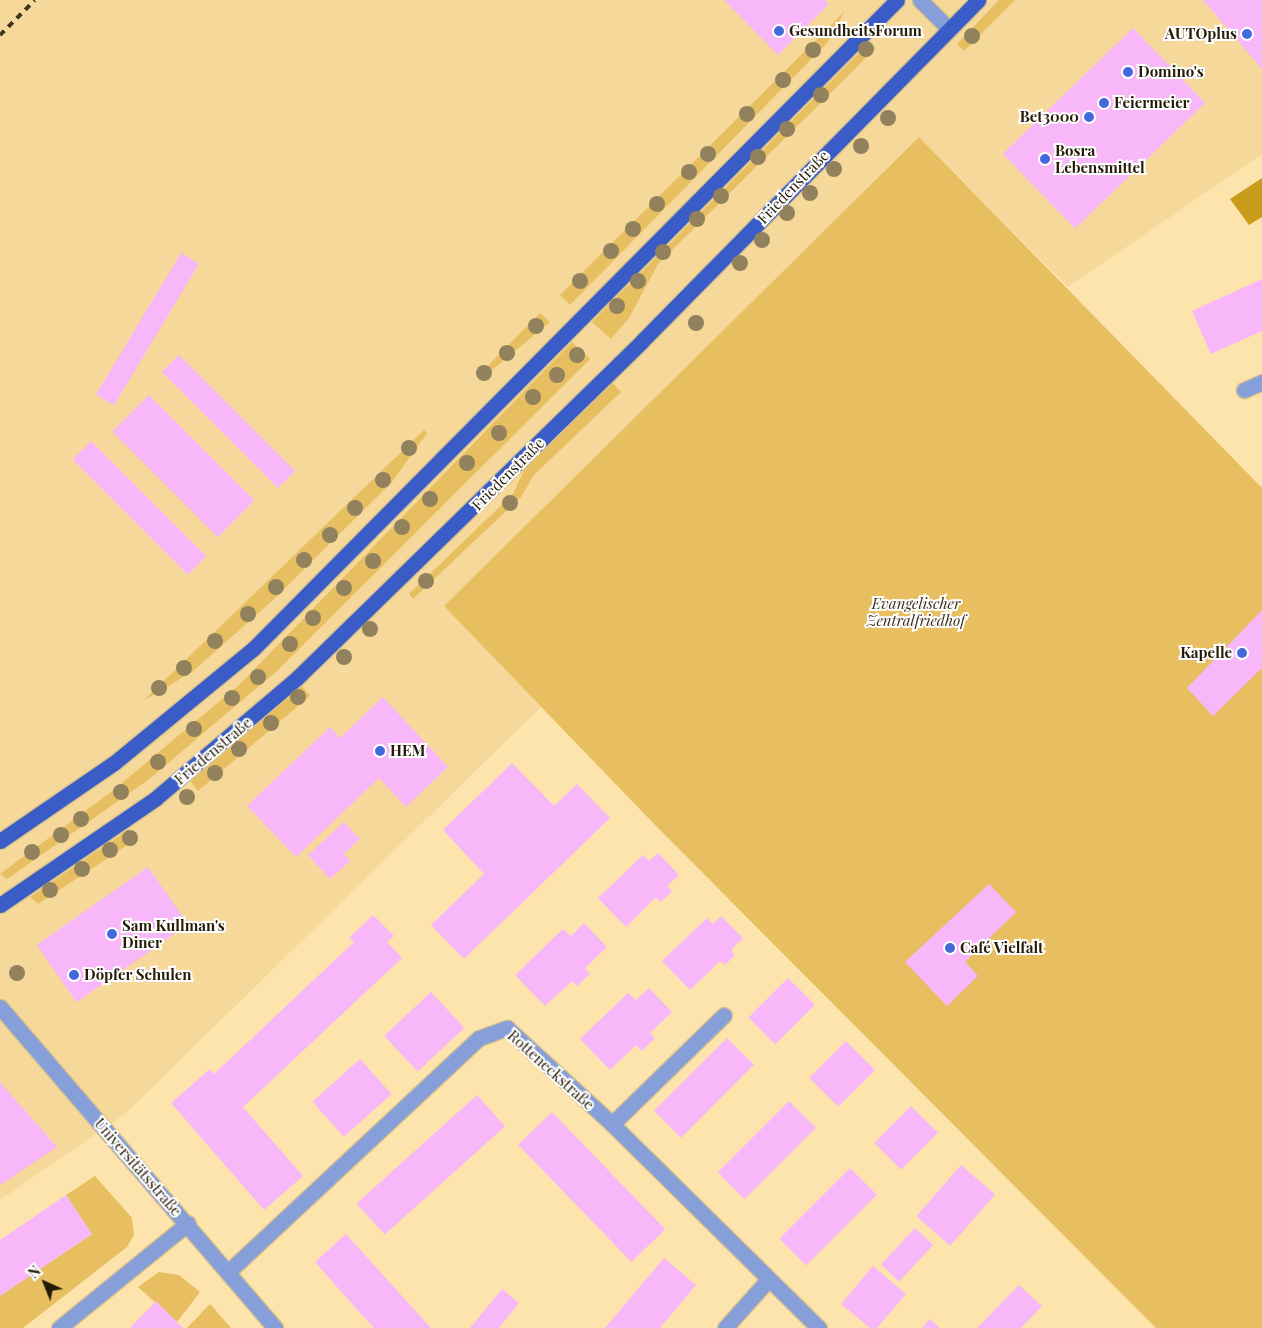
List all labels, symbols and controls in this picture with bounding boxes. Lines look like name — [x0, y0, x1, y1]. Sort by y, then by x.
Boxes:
place label: GesundheitsForum — [789, 22, 922, 40]
marker: GesundheitsForum — [773, 25, 785, 37]
place label: AUTOplus — [1165, 25, 1237, 43]
marker: AUTOplus — [1241, 28, 1253, 40]
place label: Domino's — [1138, 63, 1204, 81]
marker: Domino's — [1122, 66, 1134, 78]
place label: Feiermeier — [1114, 94, 1190, 112]
marker: Feiermeier — [1098, 97, 1110, 109]
place label: Bet3000 — [1020, 108, 1079, 126]
marker: Bet3000 — [1083, 111, 1095, 123]
place label: Bosra Lebensmittel — [1055, 141, 1145, 176]
street label: Friedenstraße — [754, 147, 832, 227]
marker: Bosra Lebensmittel — [1039, 153, 1051, 165]
street label: Friedenstraße — [468, 434, 548, 514]
park label: Evangelischer Zentralfriedhof — [867, 594, 965, 629]
place label: Kapelle — [1180, 644, 1232, 662]
marker: Kapelle — [1236, 647, 1248, 659]
street label: Friedenstraße — [171, 714, 255, 788]
place label: HEM — [390, 742, 425, 760]
marker: HEM — [374, 745, 386, 757]
place label: Sam Kullman's Diner — [122, 916, 225, 951]
marker: Sam Kullman's Diner — [106, 928, 118, 940]
place label: Café Vielfalt — [960, 939, 1044, 957]
marker: Café Vielfalt — [944, 942, 956, 954]
place label: Döpfer Schulen — [84, 966, 192, 984]
marker: Döpfer Schulen — [68, 969, 80, 981]
street label: Rotteneckstraße — [504, 1026, 598, 1114]
street label: Universitätsstraße — [91, 1115, 185, 1219]
north arrow — [20, 1258, 70, 1308]
text: N — [24, 1262, 44, 1282]

